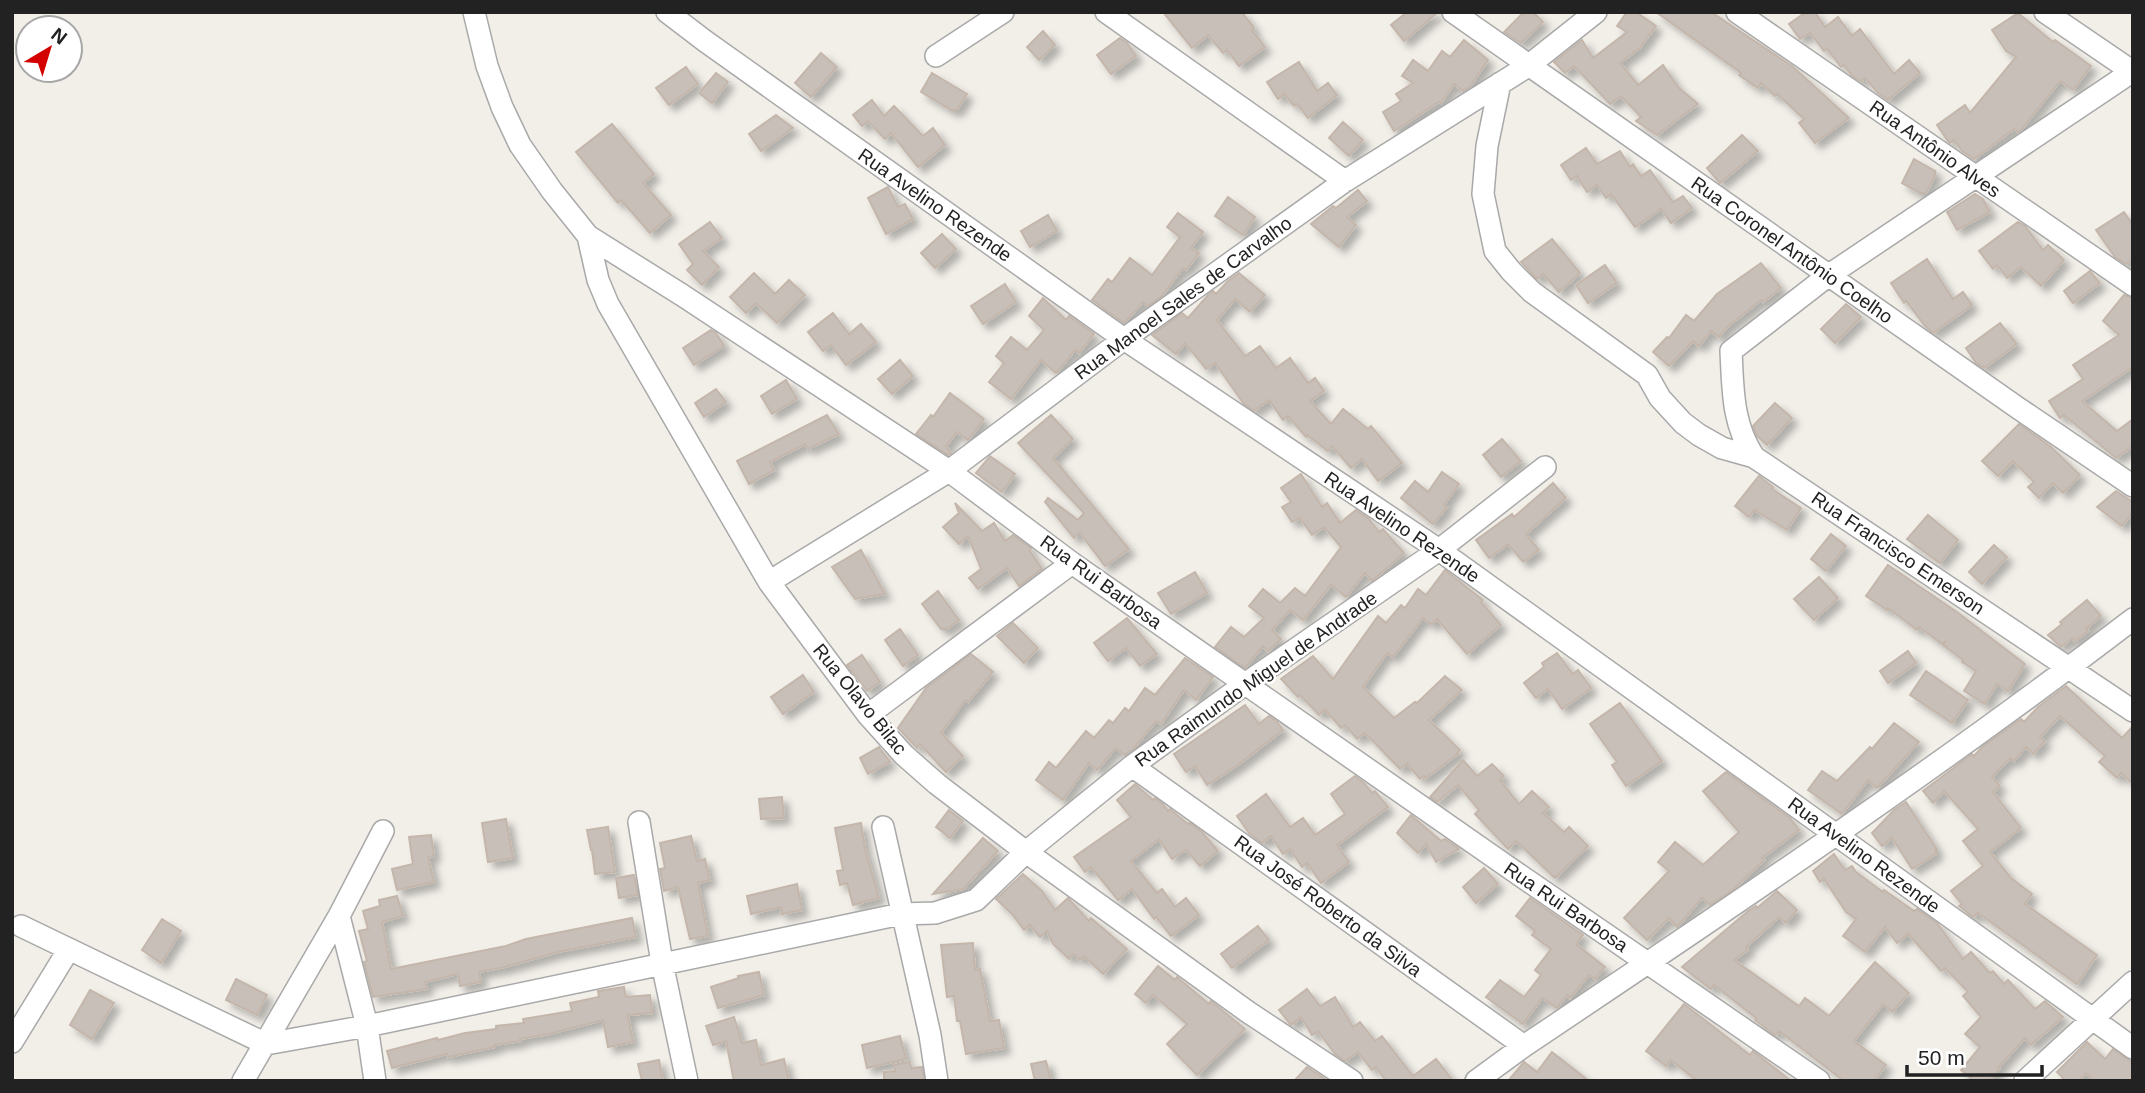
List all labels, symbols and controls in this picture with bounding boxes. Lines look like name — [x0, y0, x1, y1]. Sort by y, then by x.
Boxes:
north arrow — [14, 14, 84, 84]
text: N — [47, 23, 71, 48]
street label: Rua Antônio Alves — [1866, 96, 2004, 202]
street label: Rua Avelino Rezende — [854, 144, 1016, 266]
street label: Rua Coronel Antônio Coelho — [1687, 172, 1897, 328]
street label: Rua Manoel Sales de Carvalho — [1070, 212, 1296, 384]
street label: Rua Avelino Rezende — [1321, 467, 1483, 587]
street label: Rua Francisco Emerson — [1808, 487, 1988, 619]
street label: Rua Rui Barbosa — [1036, 531, 1166, 633]
street label: Rua Raimundo Miguel de Andrade — [1131, 587, 1381, 771]
street label: Rua Olavo Bilac — [809, 639, 911, 759]
street label: Rua Avelino Rezende — [1784, 793, 1944, 917]
street label: Rua José Roberto da Silva — [1230, 831, 1426, 981]
street label: Rua Rui Barbosa — [1500, 858, 1632, 956]
scale bar — [1907, 1034, 2042, 1078]
text: 50 m — [1918, 1046, 1965, 1069]

